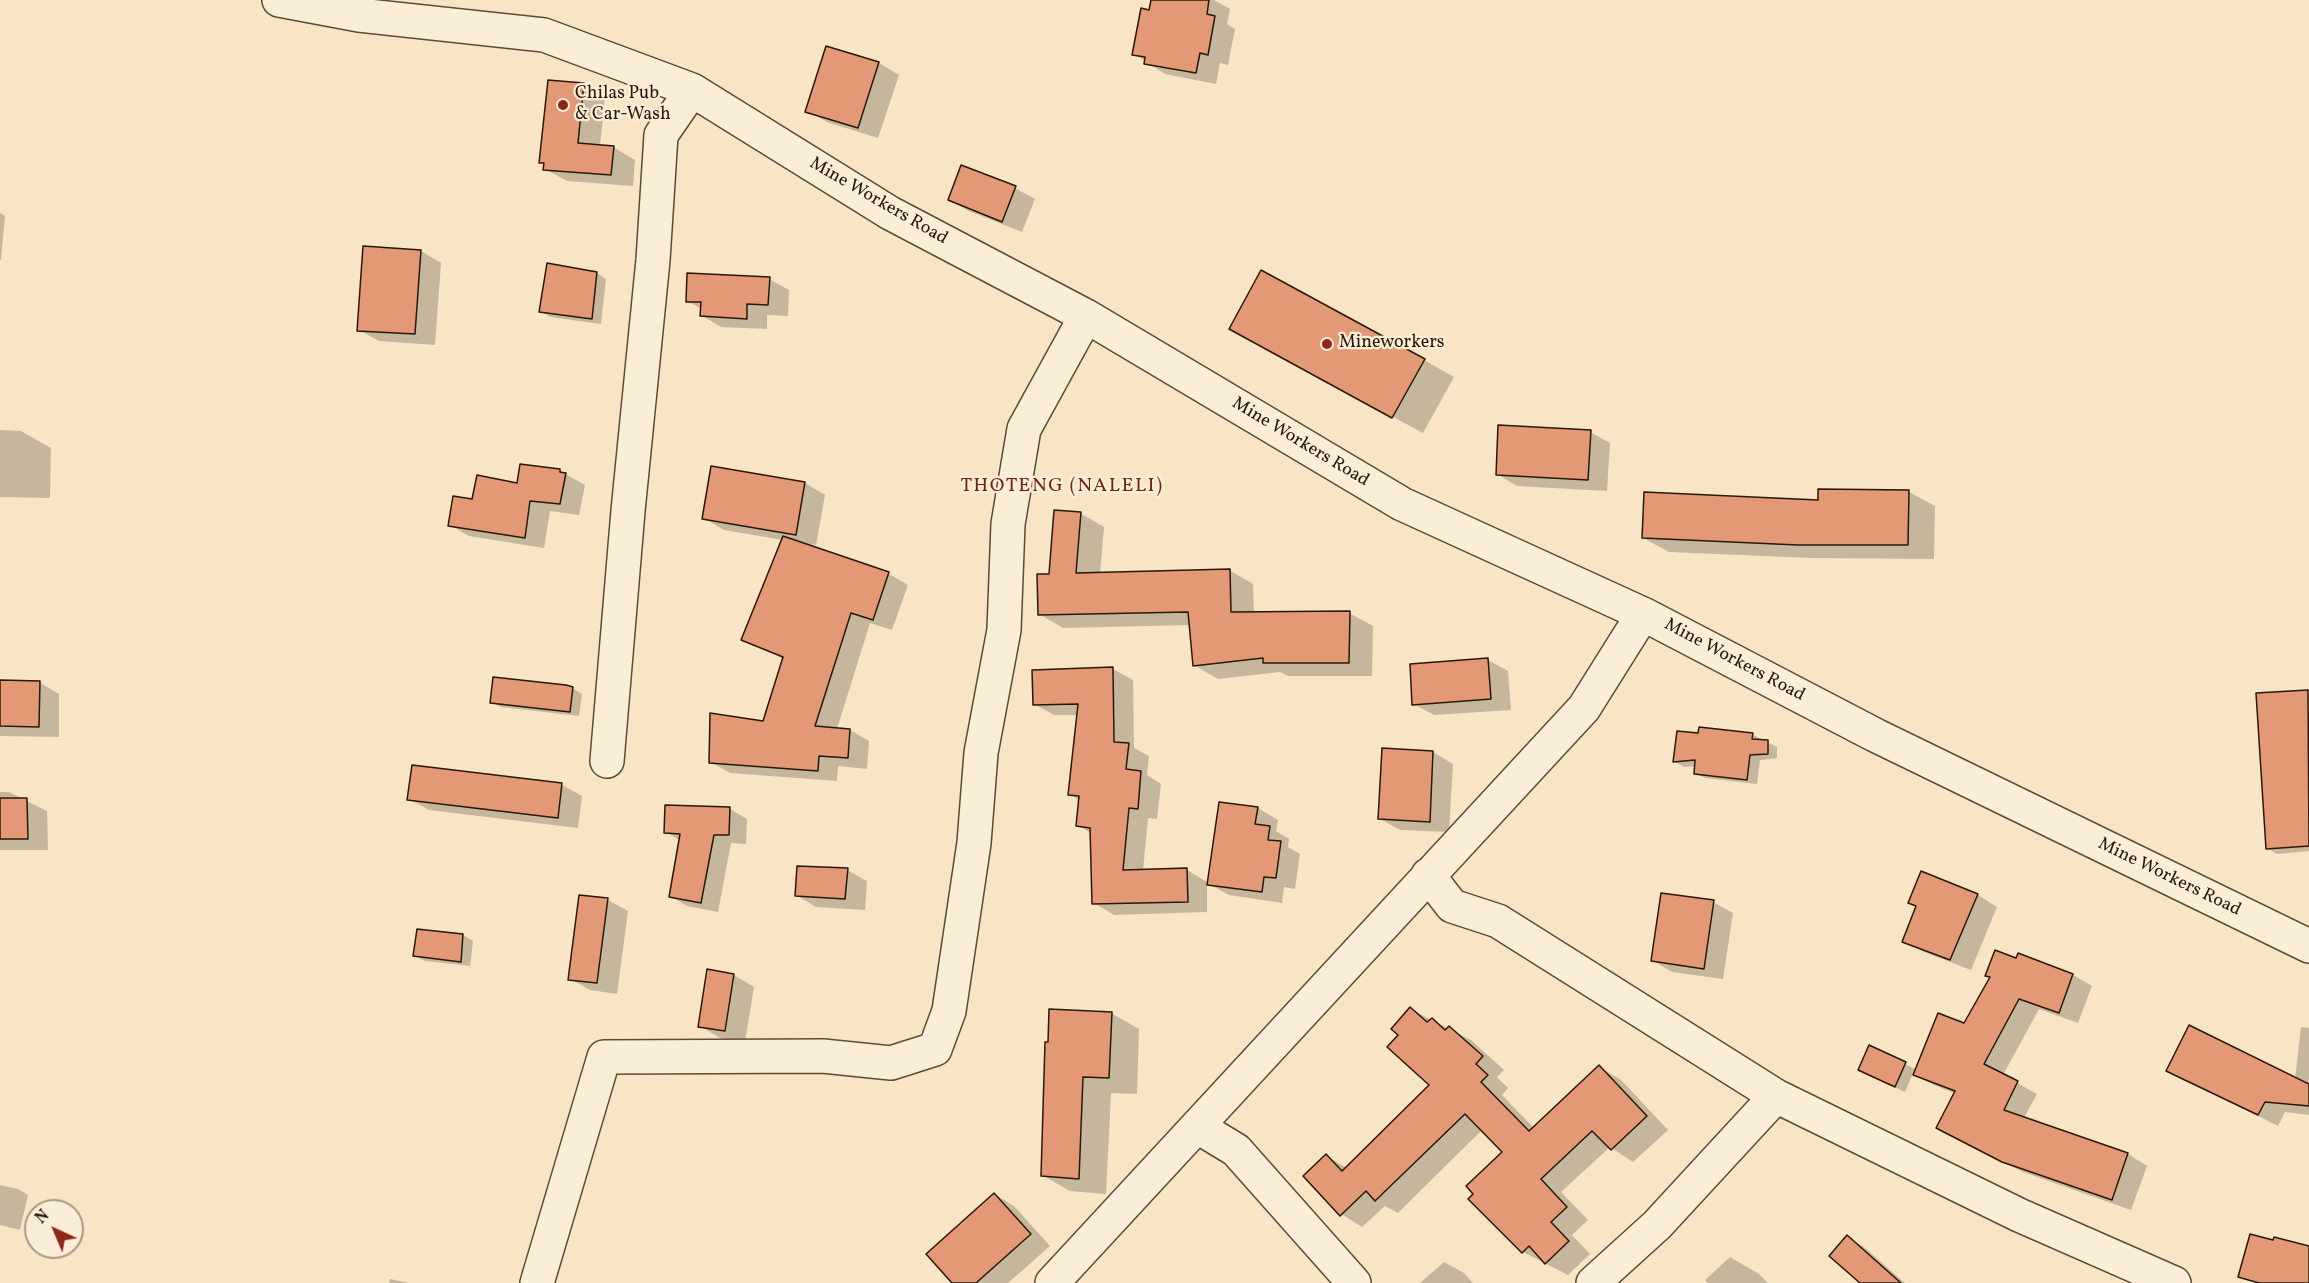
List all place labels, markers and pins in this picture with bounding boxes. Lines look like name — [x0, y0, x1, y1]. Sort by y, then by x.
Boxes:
place label: Chilas Pub & Car-Wash — [575, 84, 671, 127]
marker: Chilas Pub & Car-Wash — [556, 98, 570, 112]
place label: Mineworkers — [1339, 333, 1444, 355]
marker: Mineworkers — [1320, 337, 1334, 351]

